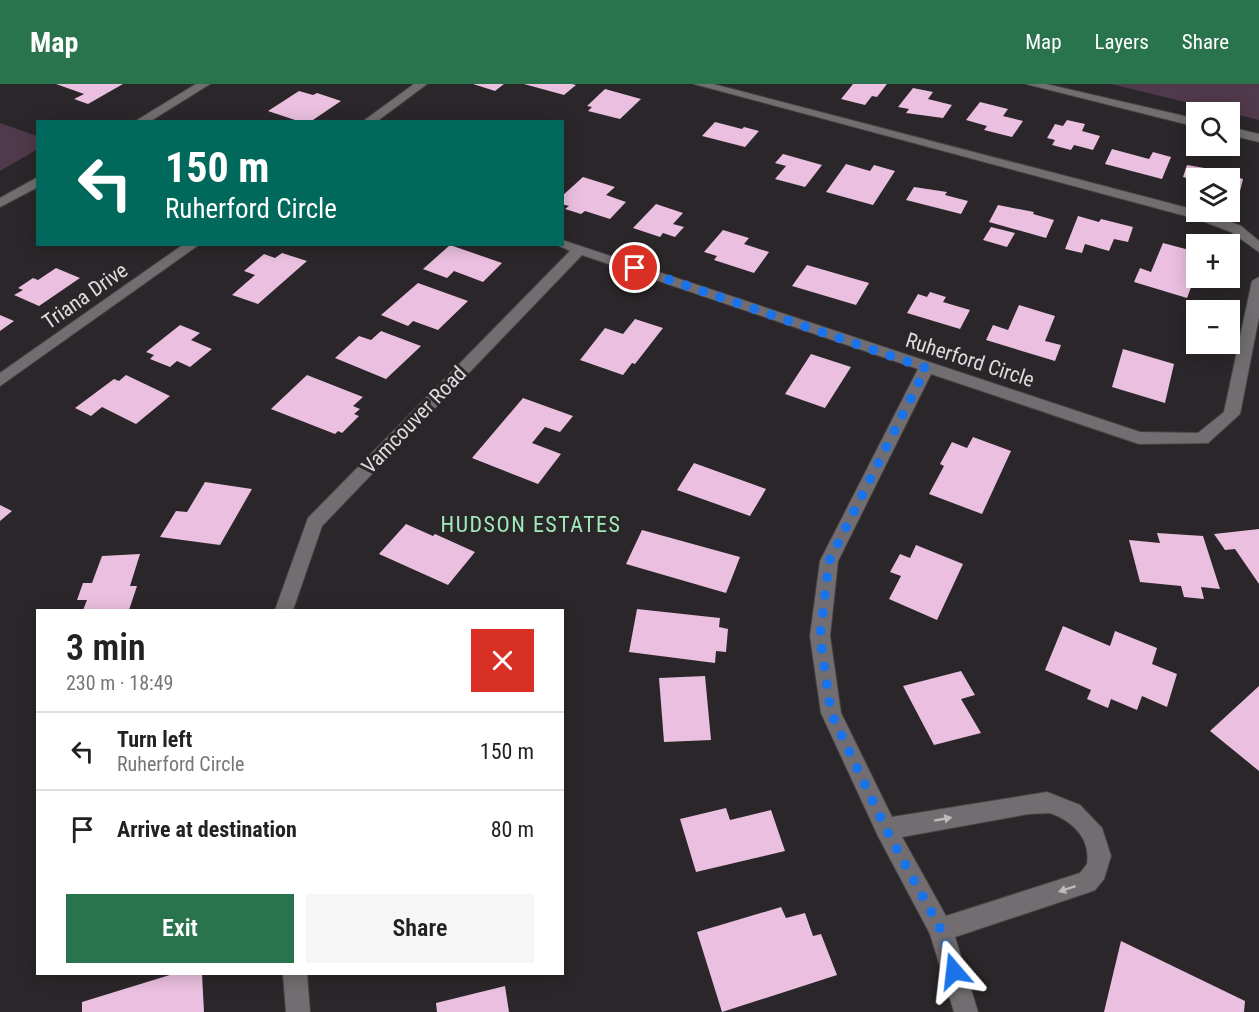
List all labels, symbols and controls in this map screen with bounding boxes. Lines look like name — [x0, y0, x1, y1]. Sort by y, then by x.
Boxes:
text: Map — [30, 26, 78, 59]
text: Map — [1025, 30, 1062, 54]
text: Layers — [1095, 30, 1149, 54]
text: Share — [1182, 30, 1229, 54]
map controls — [1186, 102, 1240, 354]
button: search — [1186, 102, 1240, 156]
text: 150 m — [165, 143, 270, 192]
icon: left — [66, 144, 144, 222]
button: layers — [1186, 168, 1240, 222]
text: Ruherford Circle — [165, 193, 337, 225]
button: + — [1186, 234, 1240, 288]
pin — [609, 242, 660, 293]
icon: arrive — [618, 251, 651, 284]
street label: Triana Drive — [38, 258, 132, 334]
button: − — [1186, 300, 1240, 354]
street label: Ruherford Circle — [903, 328, 1037, 392]
street label: Vamcouver Road — [357, 361, 471, 479]
district label: HUDSON ESTATES — [441, 512, 621, 537]
text: 3 min — [66, 627, 146, 669]
button: close — [471, 629, 534, 692]
text: 230 m · 18:49 — [66, 671, 173, 695]
text: Turn left — [117, 727, 192, 752]
icon: left — [66, 735, 99, 768]
text: 150 m — [480, 739, 534, 764]
text: Ruherford Circle — [117, 752, 244, 776]
icon: arrive — [66, 813, 99, 846]
one-way arrow — [934, 814, 953, 823]
text: Arrive at destination — [117, 817, 297, 842]
text: 80 m — [491, 817, 534, 842]
one-way arrow — [1058, 884, 1076, 894]
button: Exit — [66, 894, 294, 963]
button: Share — [306, 894, 534, 963]
position arrow — [922, 939, 986, 1003]

